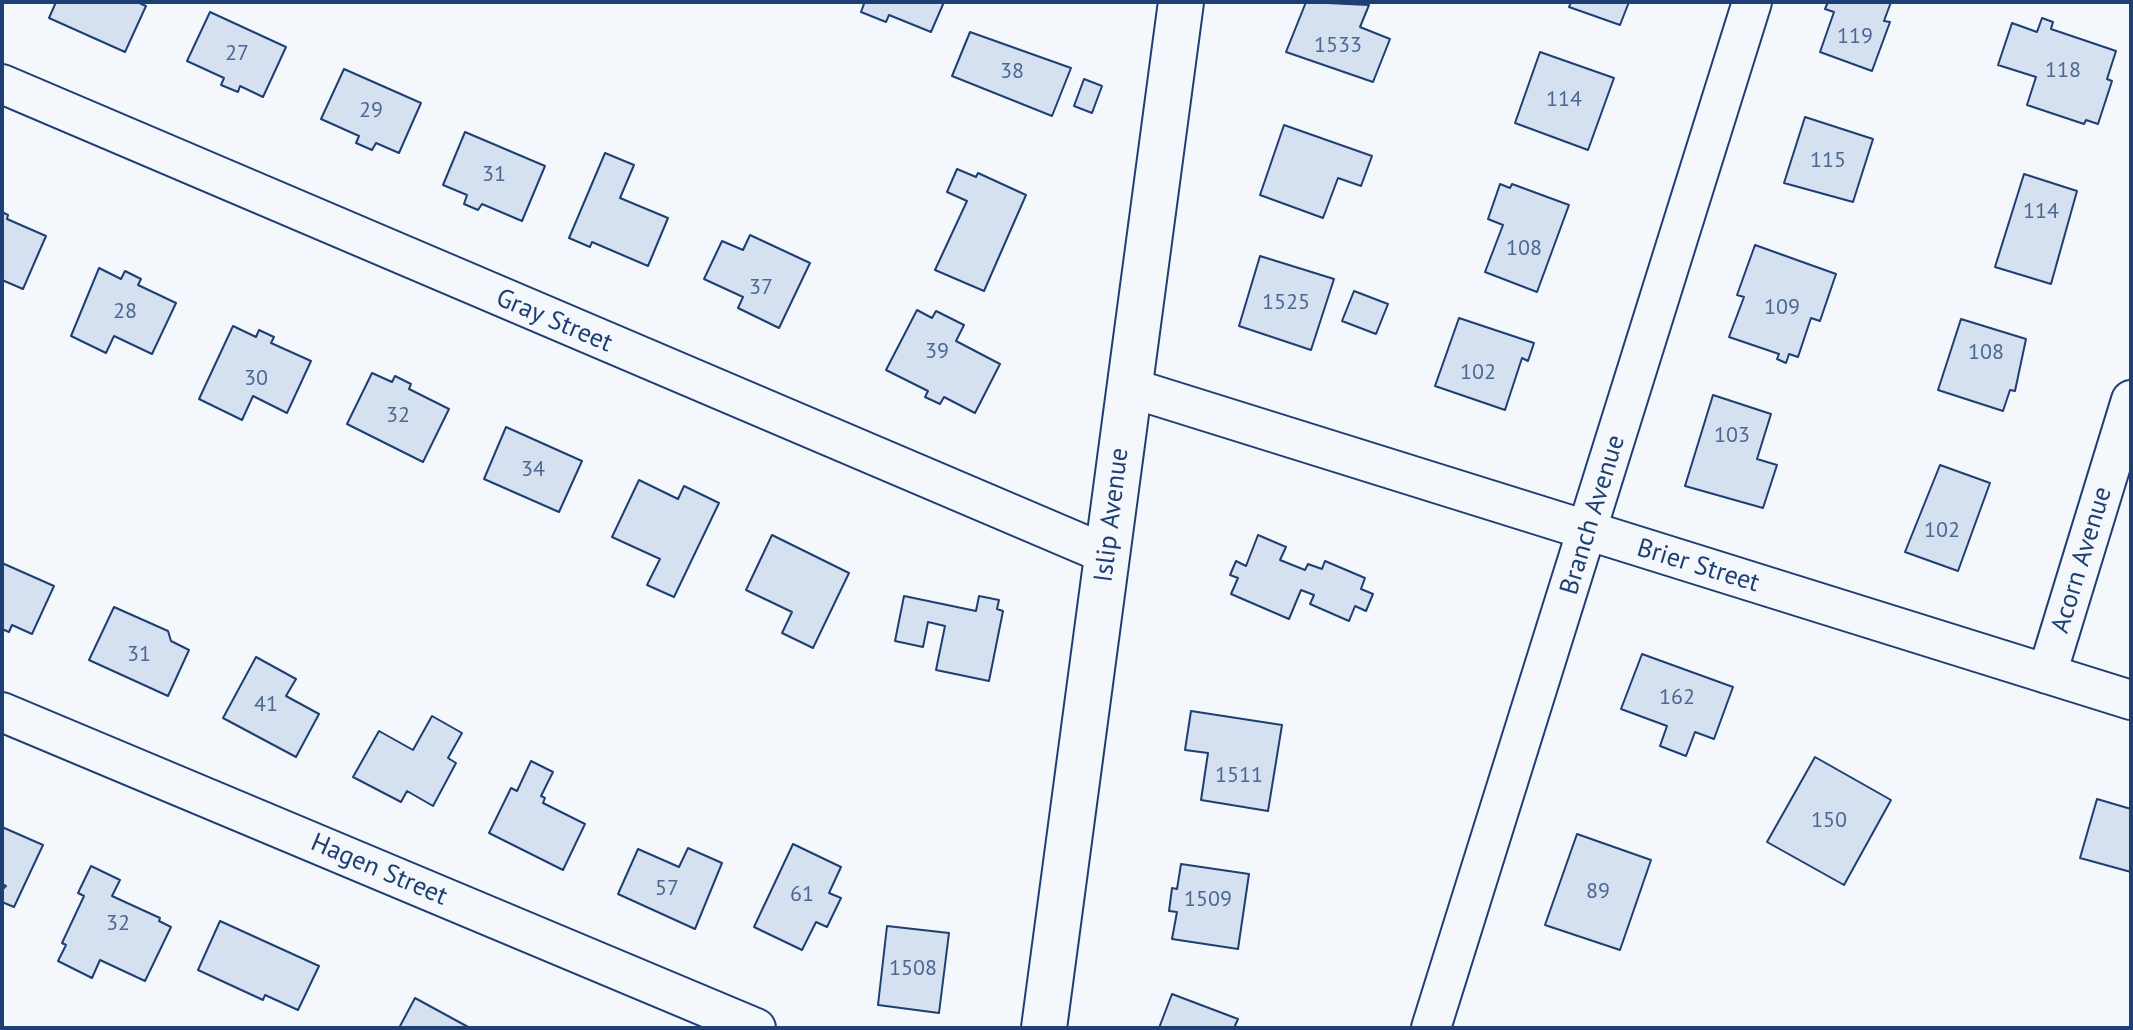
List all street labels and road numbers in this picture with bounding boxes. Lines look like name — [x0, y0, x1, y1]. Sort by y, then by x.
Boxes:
street label: Gray Street — [491, 283, 617, 359]
street label: Branch Avenue — [1554, 431, 1632, 599]
street label: Islip Avenue — [1088, 446, 1136, 584]
street label: Acorn Avenue — [2045, 483, 2119, 637]
street label: Brier Street — [1633, 533, 1763, 599]
street label: Hagen Street — [306, 827, 452, 913]

